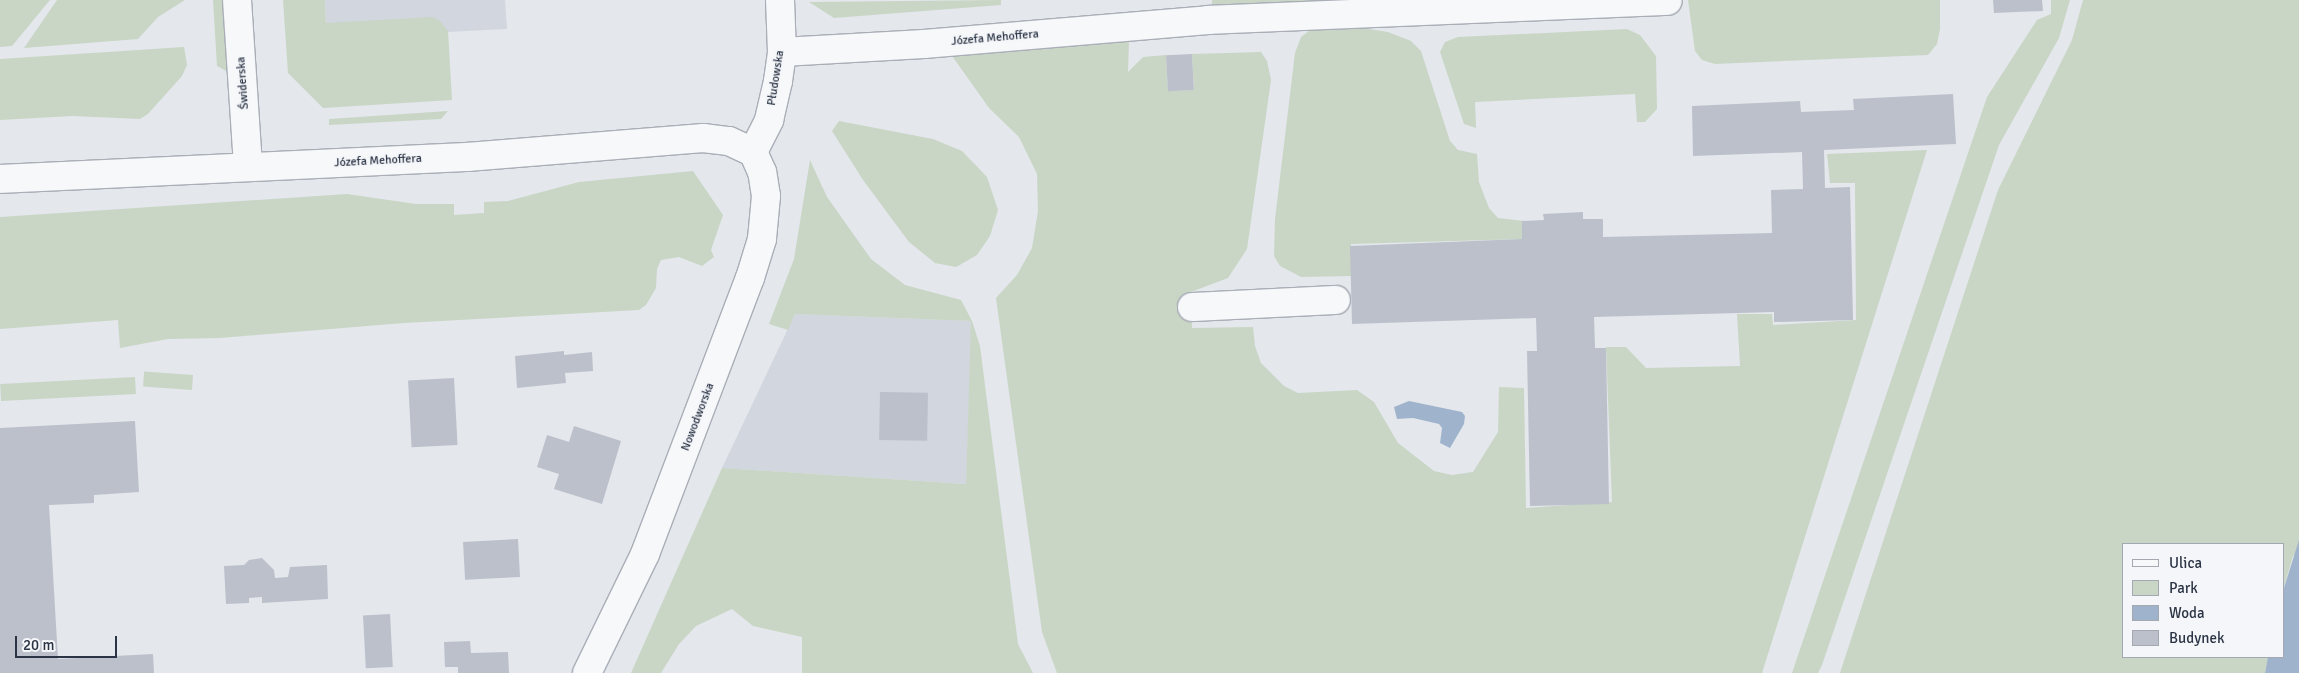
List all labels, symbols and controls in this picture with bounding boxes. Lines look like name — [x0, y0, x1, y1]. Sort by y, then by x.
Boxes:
street label: Józefa Mehoffera — [951, 27, 1039, 49]
street label: Płudowska — [765, 49, 787, 107]
street label: Świderska — [234, 56, 252, 110]
street label: Józefa Mehoffera — [334, 152, 422, 170]
street label: Nowodworska — [678, 381, 718, 453]
legend — [2122, 543, 2284, 658]
text: Ulica — [2169, 554, 2202, 572]
text: Park — [2169, 579, 2198, 597]
text: Woda — [2169, 604, 2205, 622]
scale bar — [18, 626, 120, 658]
text: Budynek — [2169, 629, 2224, 647]
text: 20 m — [23, 636, 54, 654]

